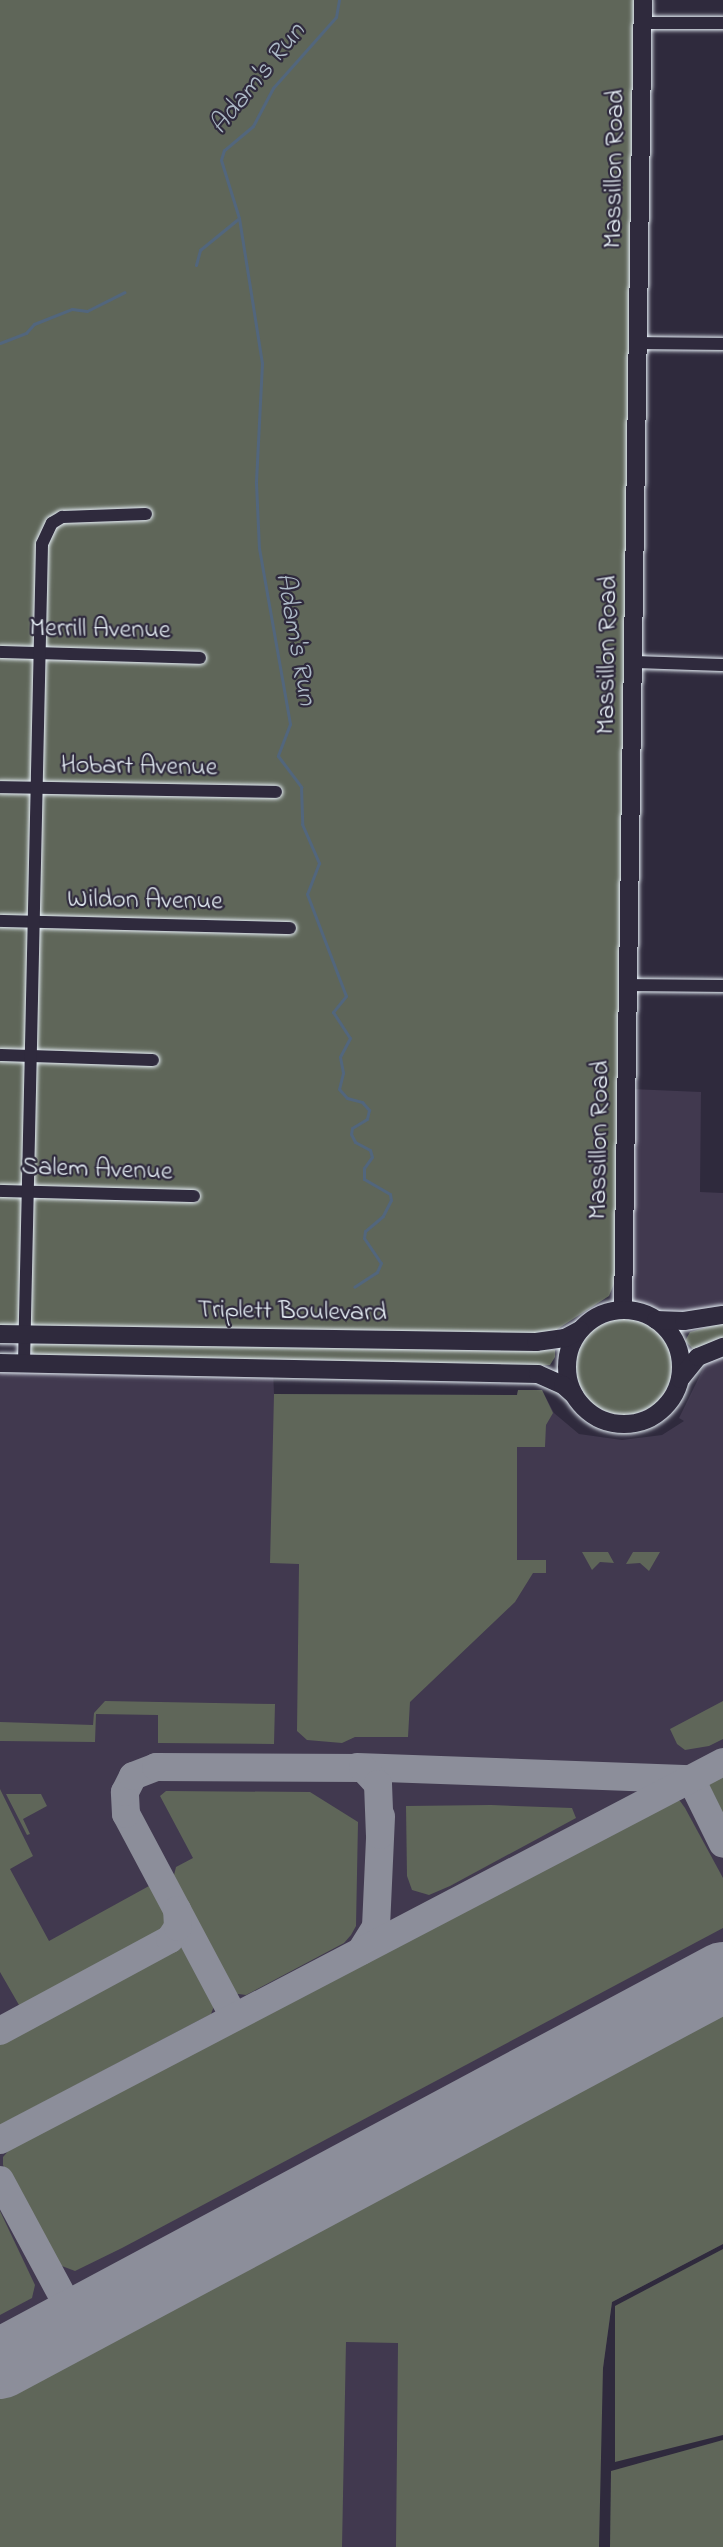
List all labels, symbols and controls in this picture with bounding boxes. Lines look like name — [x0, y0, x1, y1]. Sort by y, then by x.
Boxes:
water label: Adam's Run — [203, 17, 313, 141]
street label: Massillon Road — [599, 89, 633, 249]
water label: Adam's Run — [267, 570, 323, 708]
street label: Massillon Road — [592, 575, 626, 735]
street label: Merrill Avenue — [29, 614, 171, 648]
street label: Hobart Avenue — [60, 751, 218, 785]
street label: Wildon Avenue — [67, 885, 223, 919]
street label: Massillon Road — [584, 1060, 618, 1220]
street label: Salem Avenue — [21, 1153, 173, 1189]
street label: Triplett Boulevard — [197, 1296, 387, 1330]

